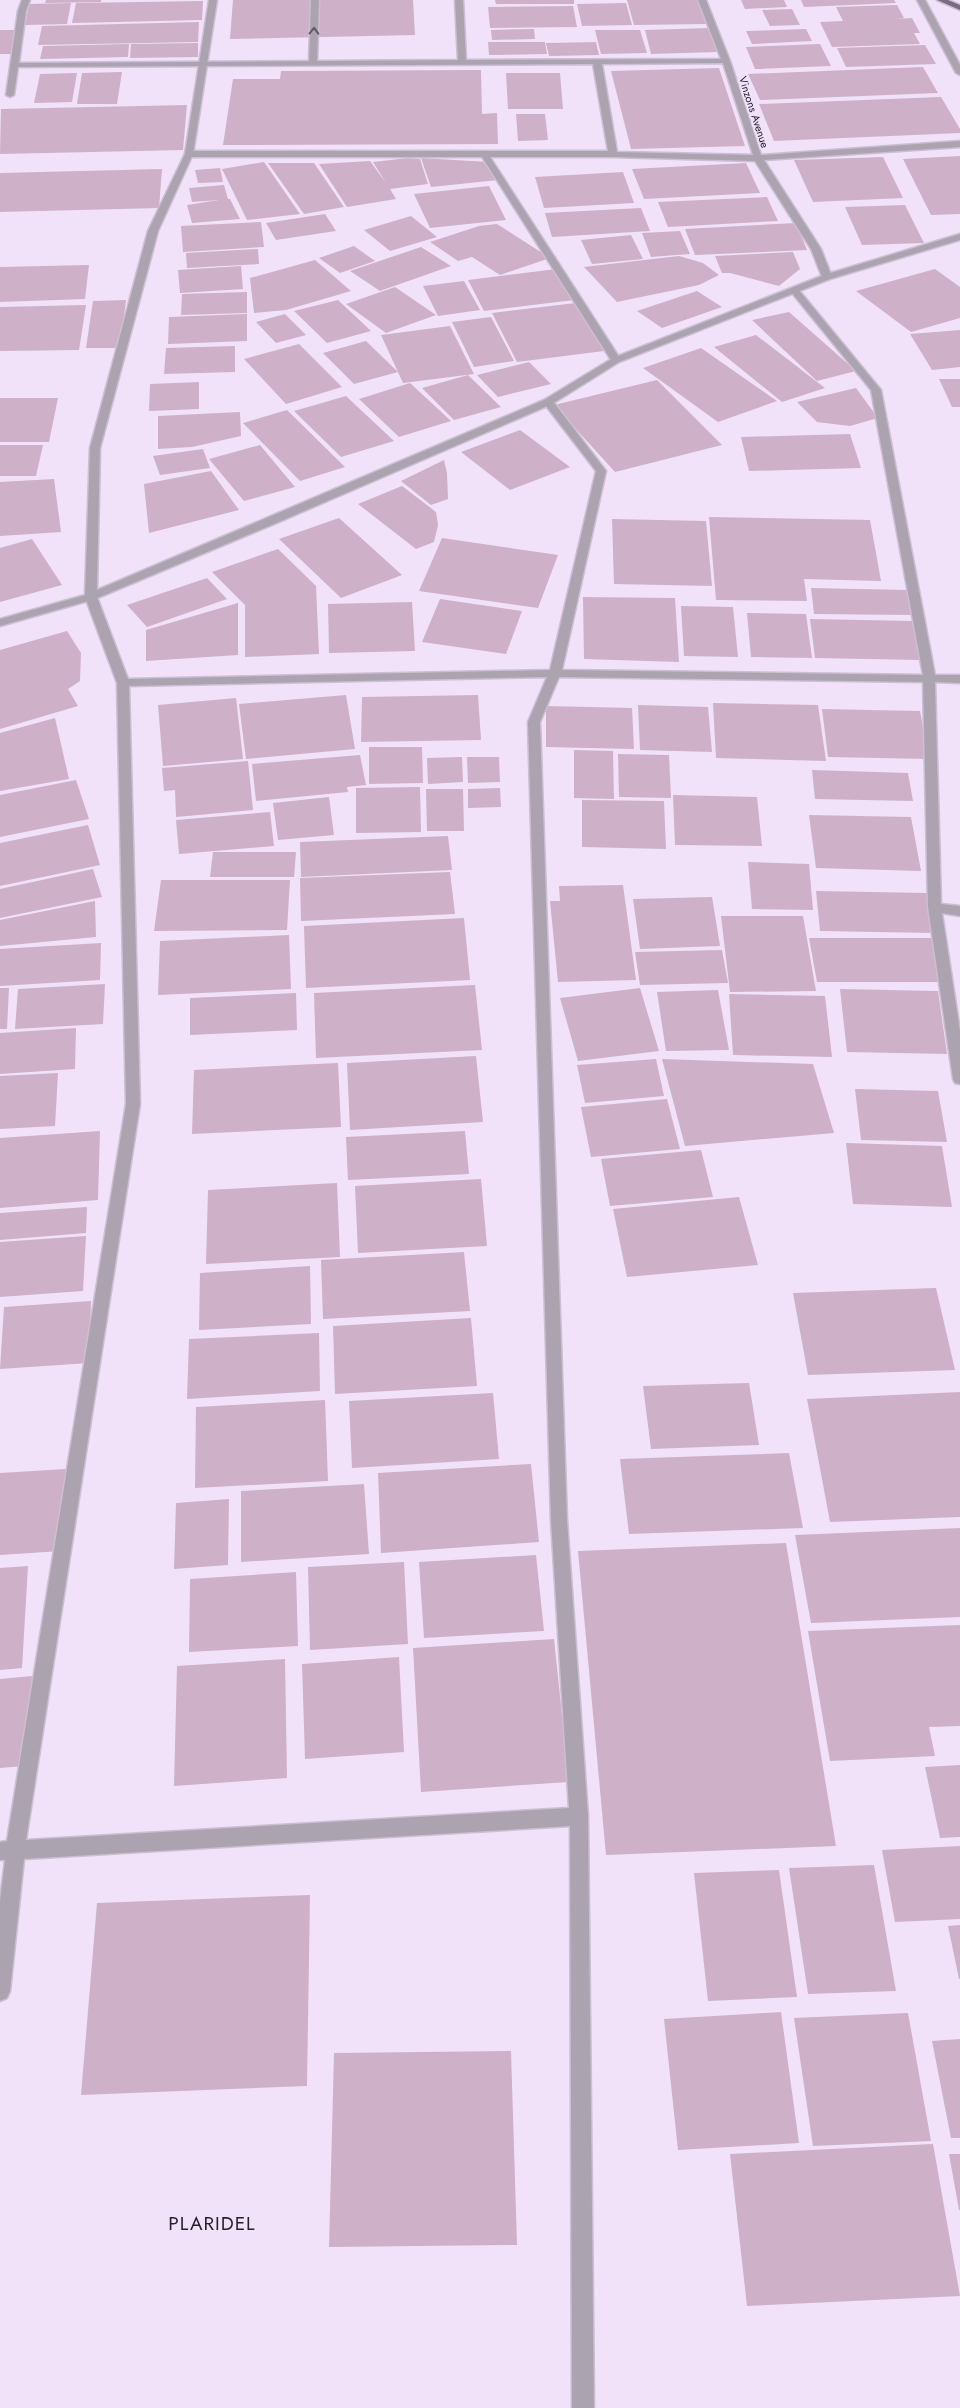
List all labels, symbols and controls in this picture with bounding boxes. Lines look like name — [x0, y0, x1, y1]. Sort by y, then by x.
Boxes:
one-way arrow — [309, 27, 319, 35]
street label: Vinzons Avenue — [735, 74, 773, 150]
district label: PLARIDEL — [168, 2210, 256, 2237]

